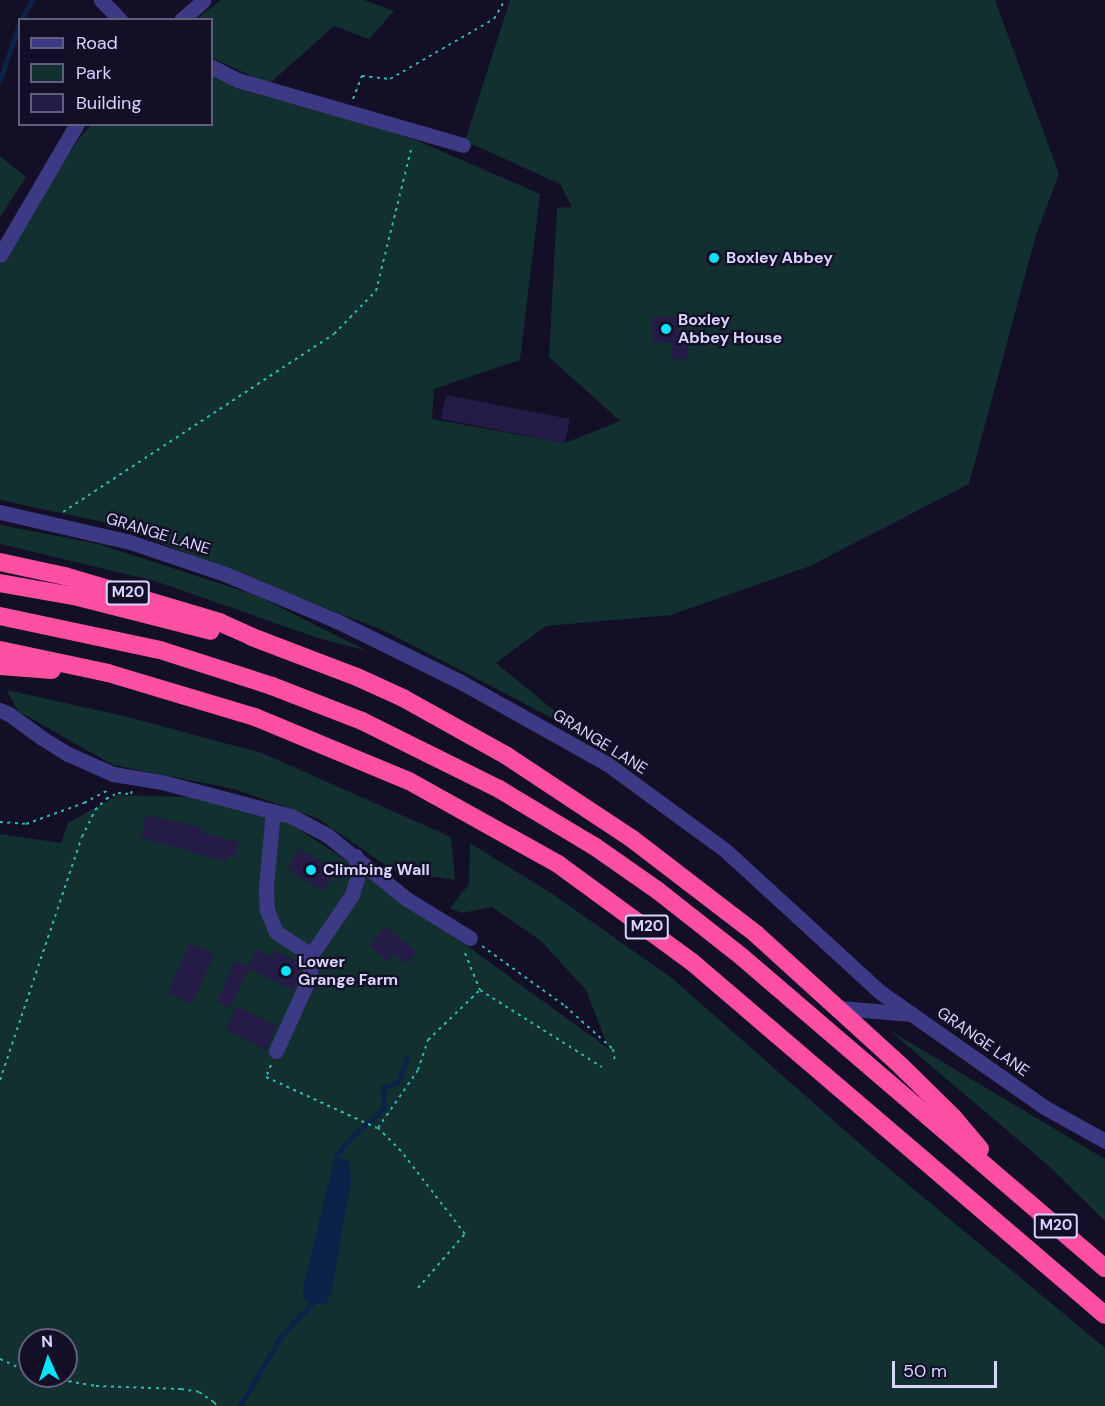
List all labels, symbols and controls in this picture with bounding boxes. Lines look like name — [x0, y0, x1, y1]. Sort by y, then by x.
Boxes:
legend — [18, 18, 213, 126]
text: Road — [76, 31, 118, 55]
text: Park — [76, 61, 112, 85]
text: Building — [76, 91, 141, 115]
place label: Boxley Abbey — [726, 248, 833, 268]
marker: Boxley Abbey — [707, 251, 721, 265]
place label: Boxley Abbey House — [678, 310, 782, 348]
marker: Boxley Abbey House — [659, 322, 673, 336]
street label: GRANGE LANE — [104, 509, 212, 559]
road number: M20 — [106, 581, 150, 605]
street label: GRANGE LANE — [549, 705, 651, 779]
place label: Climbing Wall — [323, 860, 430, 880]
marker: Climbing Wall — [304, 863, 318, 877]
road number: M20 — [624, 915, 670, 939]
place label: Lower Grange Farm — [298, 952, 398, 990]
marker: Lower Grange Farm — [279, 964, 293, 978]
street label: GRANGE LANE — [933, 1003, 1033, 1081]
road number: M20 — [1034, 1214, 1078, 1238]
north arrow — [18, 1328, 78, 1388]
text: N — [41, 1331, 54, 1352]
scale bar — [895, 1349, 1000, 1387]
text: 50 m — [903, 1359, 947, 1383]

